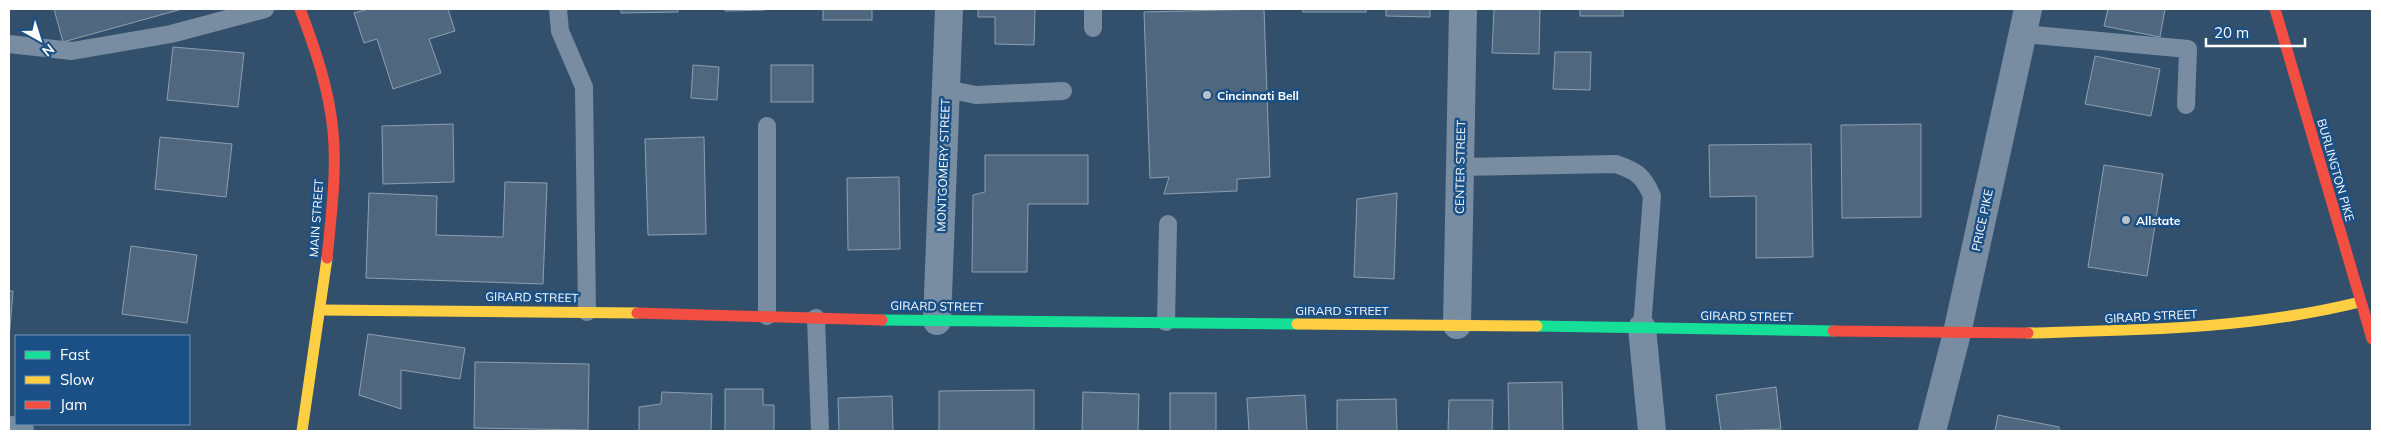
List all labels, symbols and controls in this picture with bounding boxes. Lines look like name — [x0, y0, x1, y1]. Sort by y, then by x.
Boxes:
north arrow — [15, 15, 65, 65]
scale bar — [2206, 15, 2305, 47]
text: 20 m — [2214, 23, 2249, 42]
text: N — [38, 40, 58, 60]
place label: Cincinnati Bell — [1217, 88, 1299, 103]
marker: Cincinnati Bell — [1201, 89, 1213, 101]
street label: MONTGOMERY STREET — [933, 97, 953, 232]
street label: BURLINGTON PIKE — [2314, 117, 2358, 223]
street label: CENTER STREET — [1452, 119, 1468, 214]
street label: MAIN STREET — [306, 178, 326, 258]
street label: PRICE PIKE — [1968, 188, 1996, 252]
place label: Allstate — [2136, 213, 2181, 228]
marker: Allstate — [2120, 214, 2132, 226]
street label: GIRARD STREET — [485, 289, 580, 305]
street label: GIRARD STREET — [890, 298, 985, 314]
street label: GIRARD STREET — [1295, 303, 1389, 318]
street label: GIRARD STREET — [2104, 306, 2199, 326]
street label: GIRARD STREET — [1700, 308, 1795, 324]
legend — [15, 335, 190, 425]
text: Fast — [60, 345, 90, 364]
text: Slow — [60, 370, 94, 389]
text: Jam — [60, 395, 87, 414]

